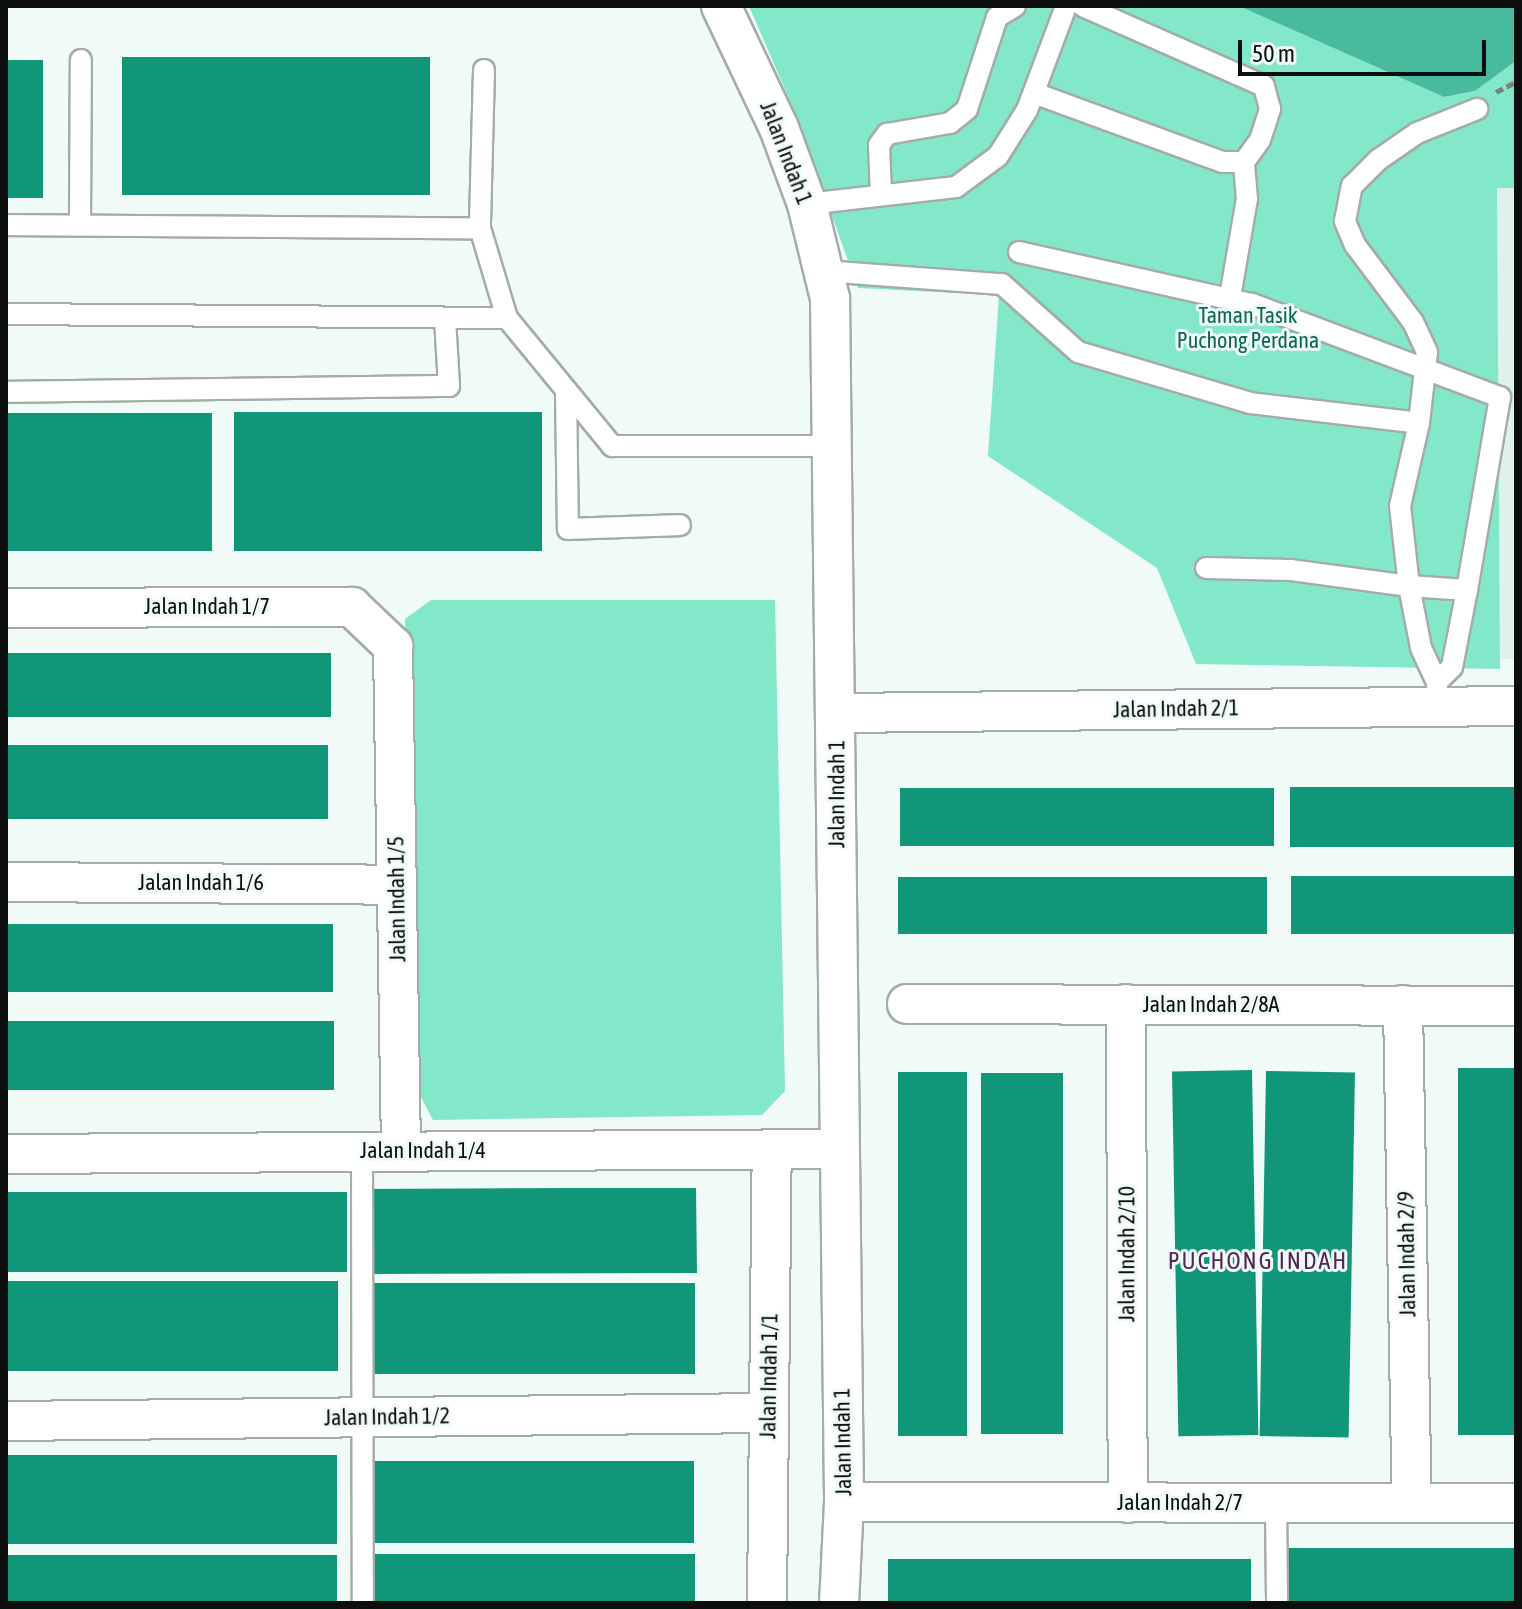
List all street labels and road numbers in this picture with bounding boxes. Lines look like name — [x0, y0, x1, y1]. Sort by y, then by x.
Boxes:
street label: Jalan Indah 1 — [754, 98, 818, 208]
street label: Jalan Indah 1/7 — [144, 594, 270, 620]
street label: Jalan Indah 2/1 — [1113, 695, 1239, 723]
street label: Jalan Indah 1 — [824, 740, 850, 848]
street label: Jalan Indah 1/5 — [383, 836, 411, 962]
street label: Jalan Indah 1/6 — [138, 870, 264, 896]
street label: Jalan Indah 2/8A — [1143, 992, 1279, 1018]
street label: Jalan Indah 1/4 — [360, 1138, 486, 1164]
street label: Jalan Indah 2/10 — [1114, 1186, 1140, 1322]
street label: Jalan Indah 2/9 — [1393, 1191, 1421, 1317]
street label: Jalan Indah 1/1 — [755, 1313, 783, 1439]
street label: Jalan Indah 1 — [829, 1388, 857, 1496]
street label: Jalan Indah 1/2 — [324, 1403, 450, 1431]
street label: Jalan Indah 2/7 — [1117, 1490, 1243, 1516]

